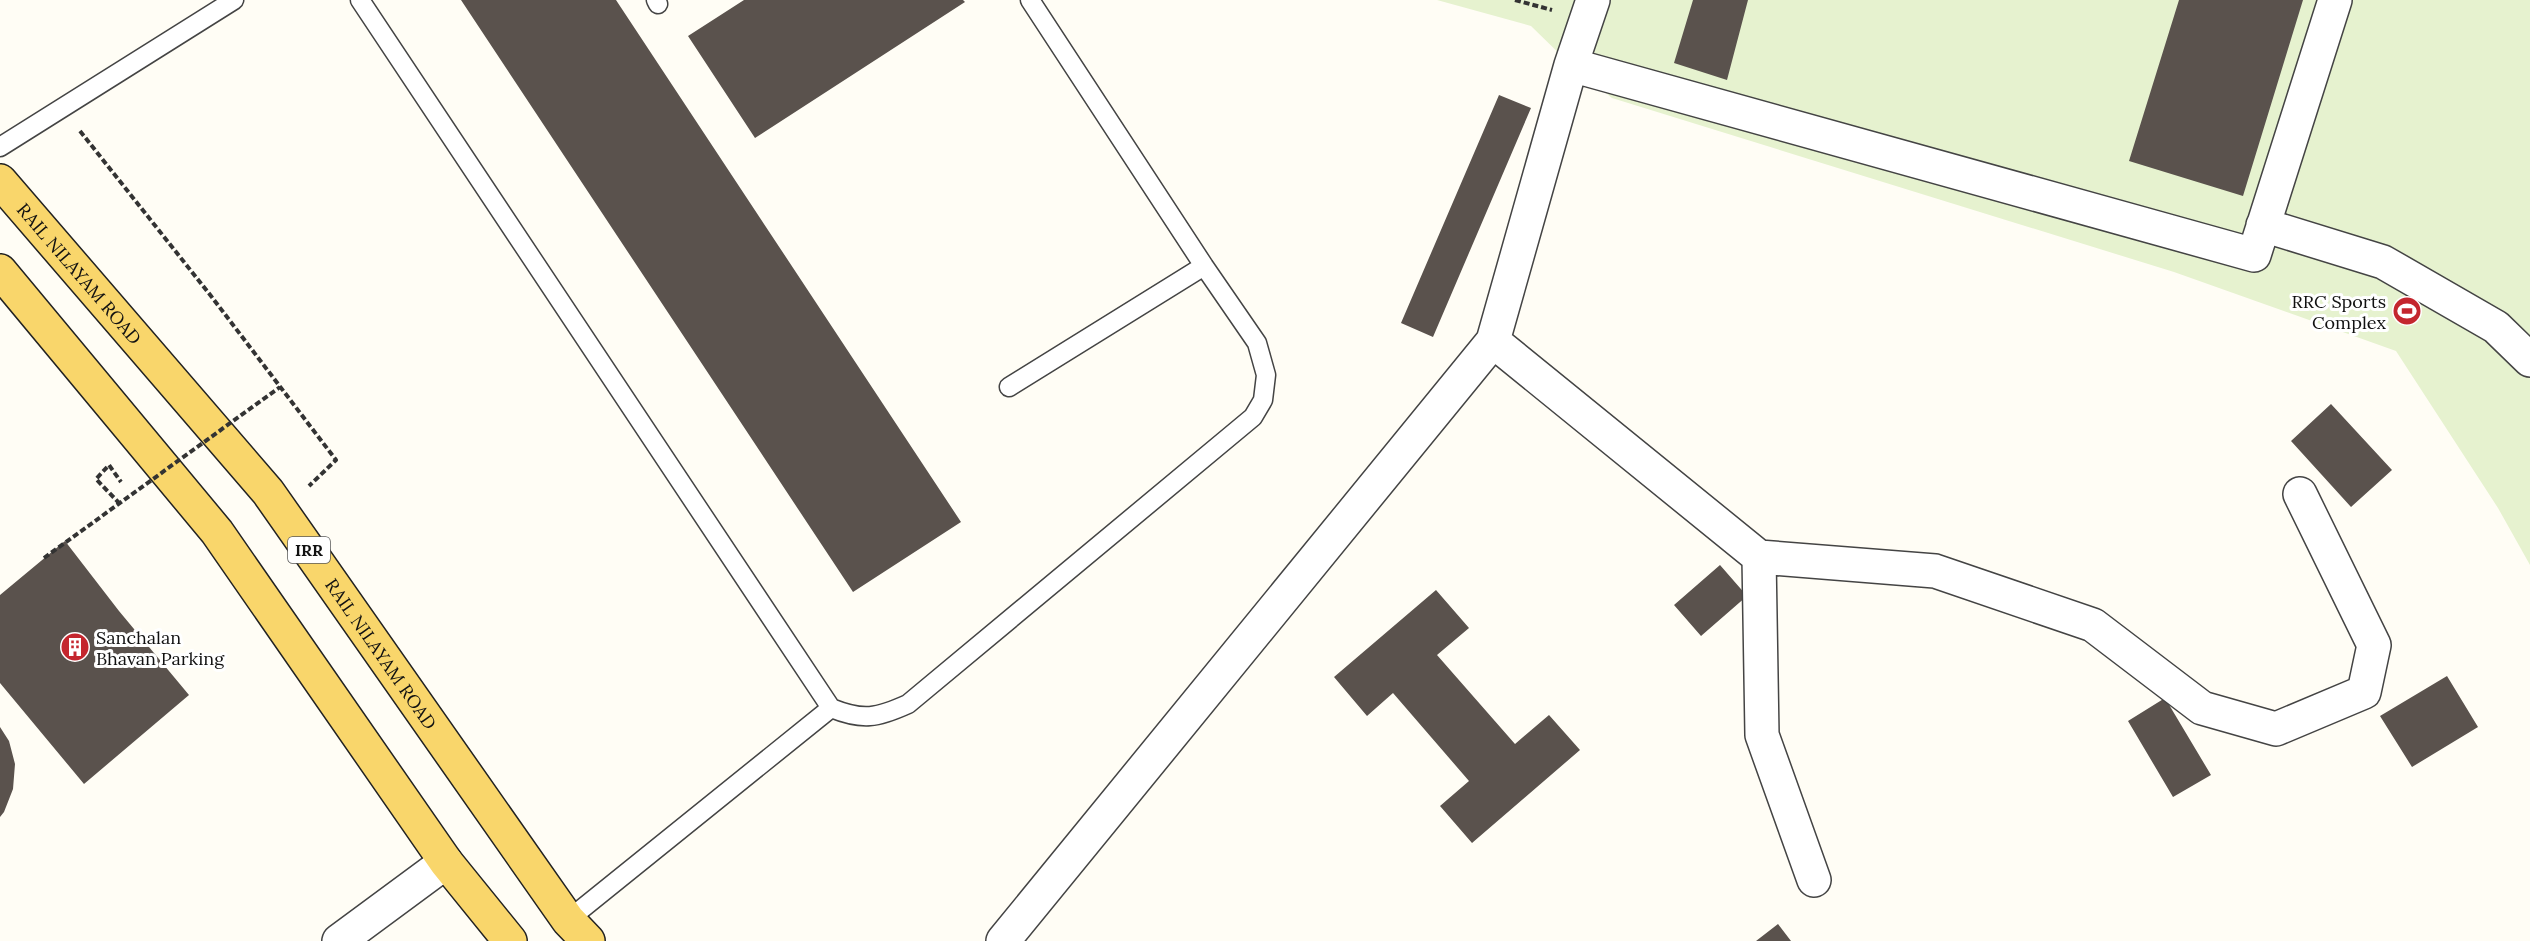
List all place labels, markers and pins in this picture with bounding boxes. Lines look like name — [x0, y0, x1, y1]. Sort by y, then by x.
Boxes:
place label: RRC Sports Complex — [2291, 290, 2386, 334]
sports icon: RRC Sports Complex — [2391, 295, 2423, 327]
place label: Sanchalan Bhavan Parking — [96, 626, 225, 670]
building icon: Sanchalan Bhavan Parking — [59, 631, 91, 663]

